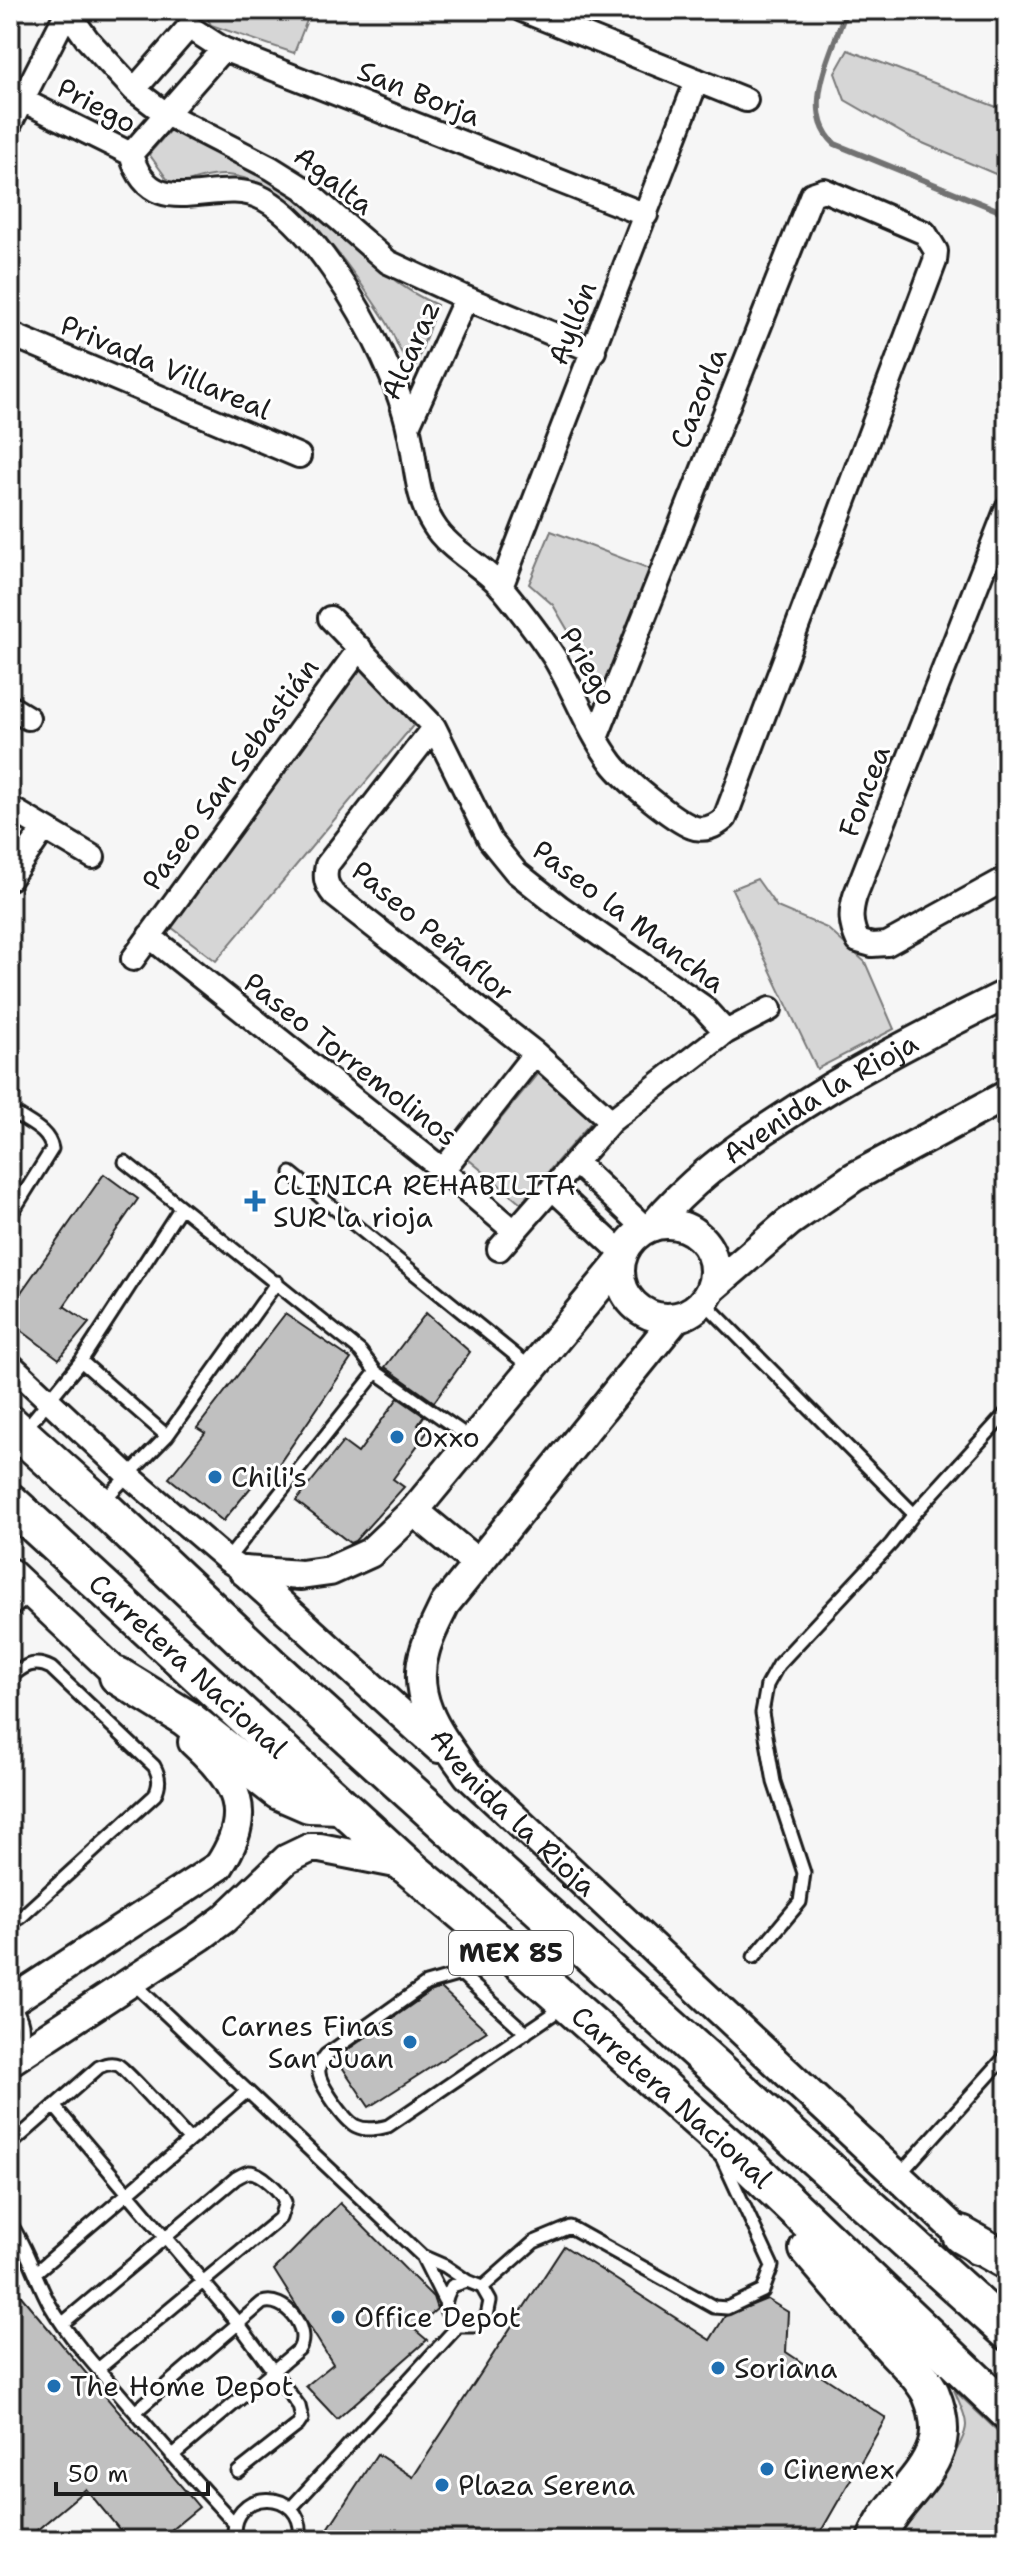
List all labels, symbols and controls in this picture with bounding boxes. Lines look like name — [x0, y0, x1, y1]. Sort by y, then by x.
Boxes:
street label: San Borja — [352, 51, 486, 135]
street label: Priego — [51, 68, 143, 142]
street label: Agalta — [286, 137, 382, 223]
street label: Ayllón — [539, 276, 605, 370]
street label: Alcaraz — [371, 294, 449, 406]
street label: Privada Villareal — [55, 305, 278, 429]
street label: Cazorla — [661, 342, 735, 454]
street label: Priego — [551, 620, 627, 712]
street label: Paseo San Sebastián — [133, 650, 327, 898]
street label: Foncea — [829, 740, 899, 842]
street label: Paseo la Mancha — [525, 831, 733, 1001]
street label: Paseo Peñaflor — [344, 852, 522, 1010]
street label: Paseo Torremolinos — [236, 963, 466, 1155]
street label: Avenida la Rioja — [715, 1023, 924, 1172]
place label: CLINICA REHABILITA SUR la rioja — [273, 1166, 576, 1236]
marker: CLINICA REHABILITA SUR la rioja — [244, 1190, 266, 1212]
place label: Oxxo — [413, 1418, 480, 1456]
marker: Oxxo — [388, 1428, 406, 1446]
place label: Chili's — [231, 1458, 307, 1496]
marker: Chili's — [206, 1468, 224, 1486]
street label: Carretera Nacional — [81, 1565, 297, 1767]
street label: Avenida la Rioja — [422, 1721, 605, 1905]
road number: MEX 85 — [449, 1931, 573, 1975]
street label: Carretera Nacional — [563, 1997, 781, 2197]
place label: Carnes Finas San Juan — [221, 2007, 394, 2077]
marker: Carnes Finas San Juan — [401, 2033, 419, 2051]
place label: Office Depot — [354, 2298, 521, 2336]
marker: Office Depot — [329, 2308, 347, 2326]
place label: Soriana — [734, 2349, 837, 2387]
marker: Soriana — [709, 2359, 727, 2377]
place label: The Home Depot — [70, 2367, 294, 2405]
marker: The Home Depot — [45, 2377, 63, 2395]
scale bar — [56, 2446, 208, 2496]
place label: Cinemex — [783, 2450, 895, 2488]
text: 50 m — [68, 2458, 128, 2490]
marker: Cinemex — [758, 2460, 776, 2478]
place label: Plaza Serena — [458, 2466, 635, 2504]
marker: Plaza Serena — [433, 2476, 451, 2494]

